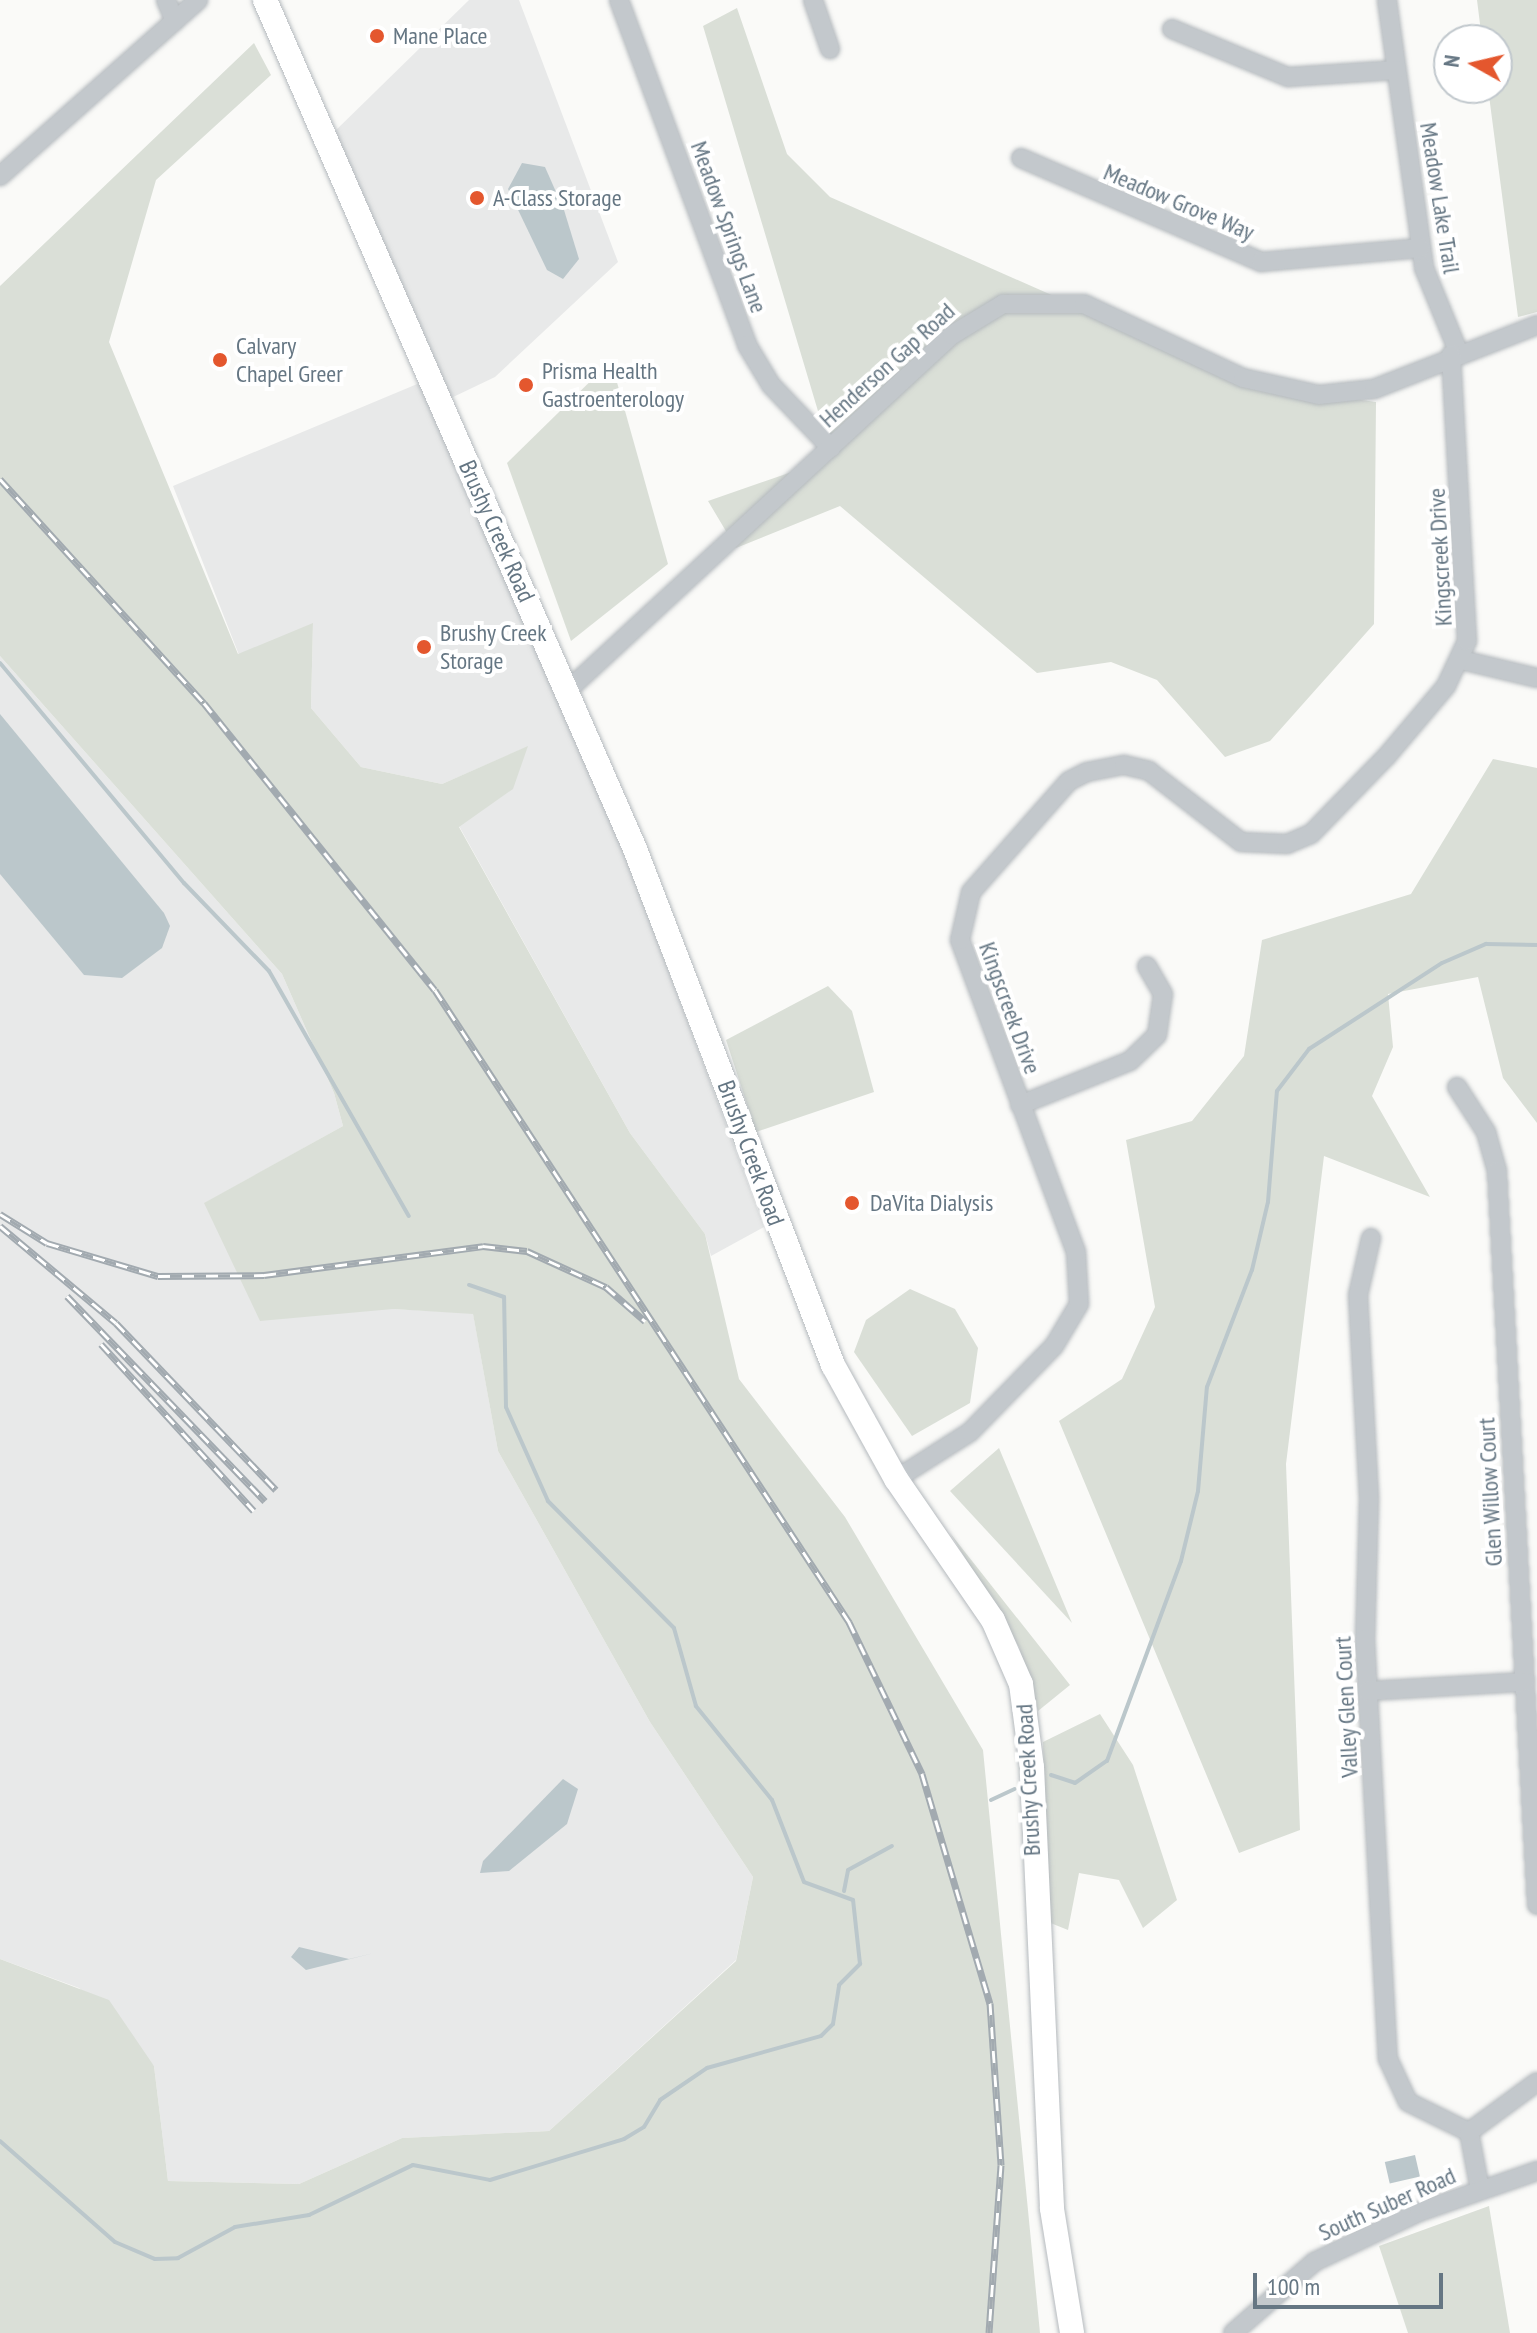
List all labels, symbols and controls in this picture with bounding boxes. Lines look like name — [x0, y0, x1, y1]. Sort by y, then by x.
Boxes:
place label: Mane Place — [393, 22, 487, 50]
north arrow — [1433, 24, 1513, 104]
marker: Mane Place — [368, 27, 386, 45]
text: N — [1437, 53, 1466, 69]
street label: Meadow Lake Trail — [1414, 120, 1466, 276]
street label: Meadow Springs Lane — [685, 137, 773, 317]
street label: Meadow Grove Way — [1099, 157, 1259, 247]
place label: A-Class Storage — [493, 184, 622, 212]
marker: A-Class Storage — [468, 189, 486, 207]
street label: Henderson Gap Road — [813, 297, 961, 433]
place label: Calvary Chapel Greer — [236, 332, 343, 388]
marker: Calvary Chapel Greer — [211, 351, 229, 369]
place label: Prisma Health Gastroenterology — [542, 357, 684, 413]
marker: Prisma Health Gastroenterology — [517, 376, 535, 394]
street label: Brushy Creek Road — [453, 455, 541, 607]
street label: Kingscreek Drive — [1422, 487, 1458, 627]
place label: Brushy Creek Storage — [440, 619, 547, 675]
marker: Brushy Creek Storage — [415, 638, 433, 656]
street label: Kingscreek Drive — [973, 938, 1047, 1078]
street label: Brushy Creek Road — [711, 1076, 791, 1230]
place label: DaVita Dialysis — [870, 1189, 993, 1217]
marker: DaVita Dialysis — [841, 1192, 863, 1214]
street label: Glen Willow Court — [1472, 1416, 1508, 1568]
street label: Valley Glen Court — [1328, 1635, 1364, 1779]
street label: Brushy Creek Road — [1010, 1703, 1046, 1857]
street label: South Suber Road — [1314, 2161, 1460, 2247]
scale bar — [1257, 2257, 1447, 2307]
text: 100 m — [1267, 2271, 1320, 2302]

